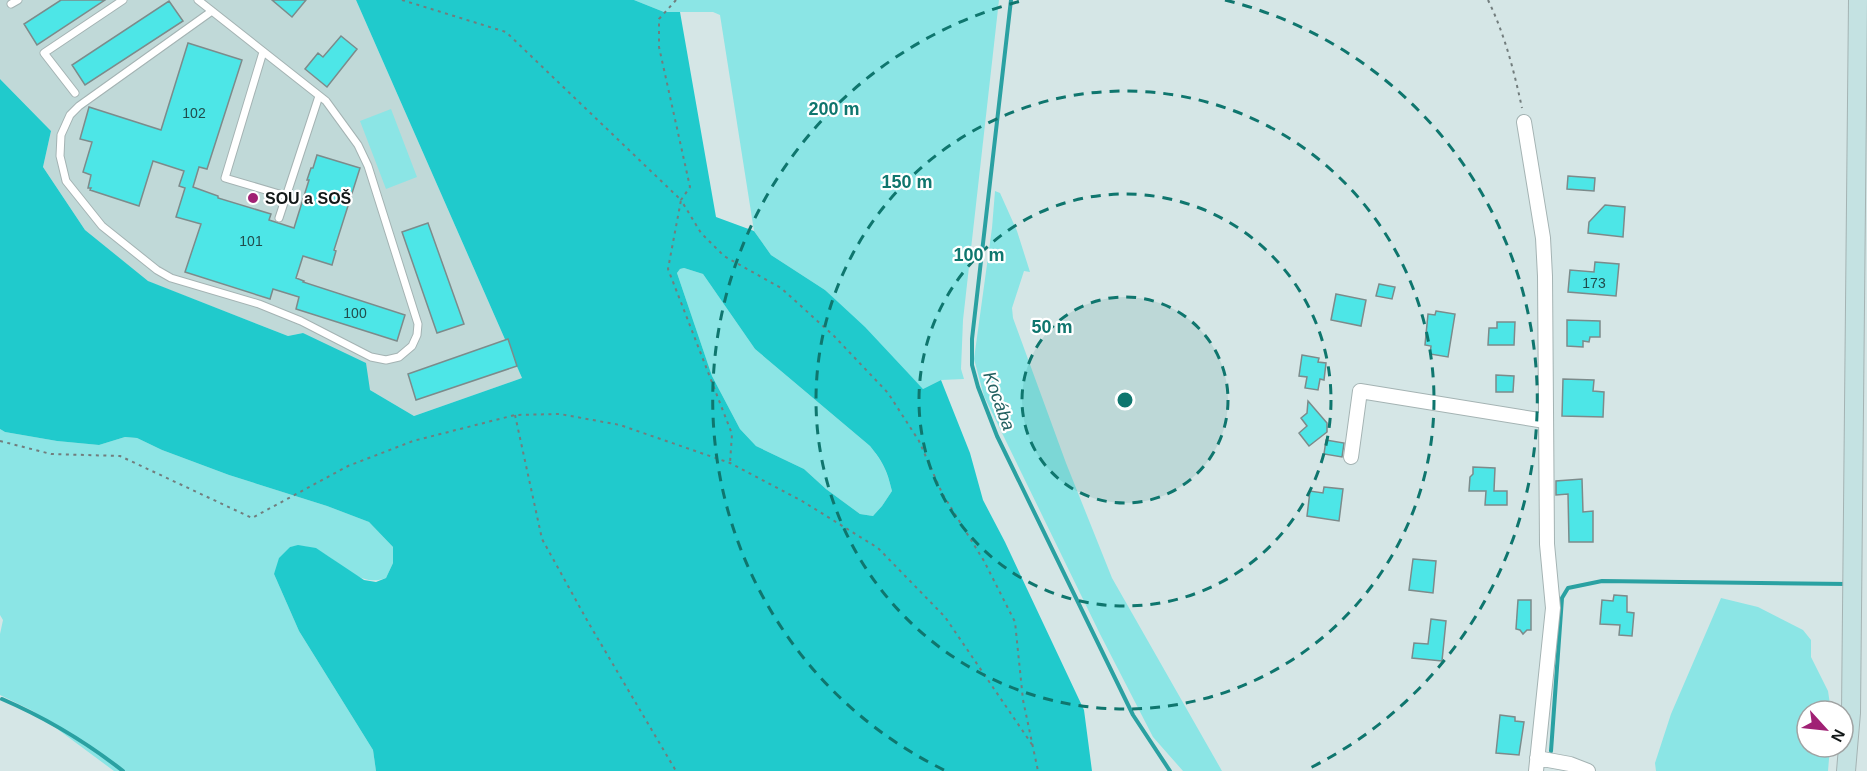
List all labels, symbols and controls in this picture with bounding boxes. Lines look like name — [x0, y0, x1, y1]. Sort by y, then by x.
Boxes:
text: 200 m — [808, 99, 860, 119]
house number: 102 — [182, 105, 206, 121]
text: 150 m — [881, 172, 933, 192]
place label: SOU a SOŠ — [265, 189, 352, 207]
marker: SOU a SOŠ — [246, 191, 260, 205]
house number: 101 — [239, 233, 263, 249]
text: 100 m — [953, 245, 1005, 265]
house number: 173 — [1582, 275, 1606, 291]
house number: 100 — [343, 305, 367, 321]
text: 50 m — [1031, 317, 1073, 337]
water label: Kocába — [979, 369, 1019, 433]
centre of rings — [1115, 390, 1135, 410]
north arrow — [1795, 699, 1855, 759]
text: N — [1828, 727, 1848, 745]

